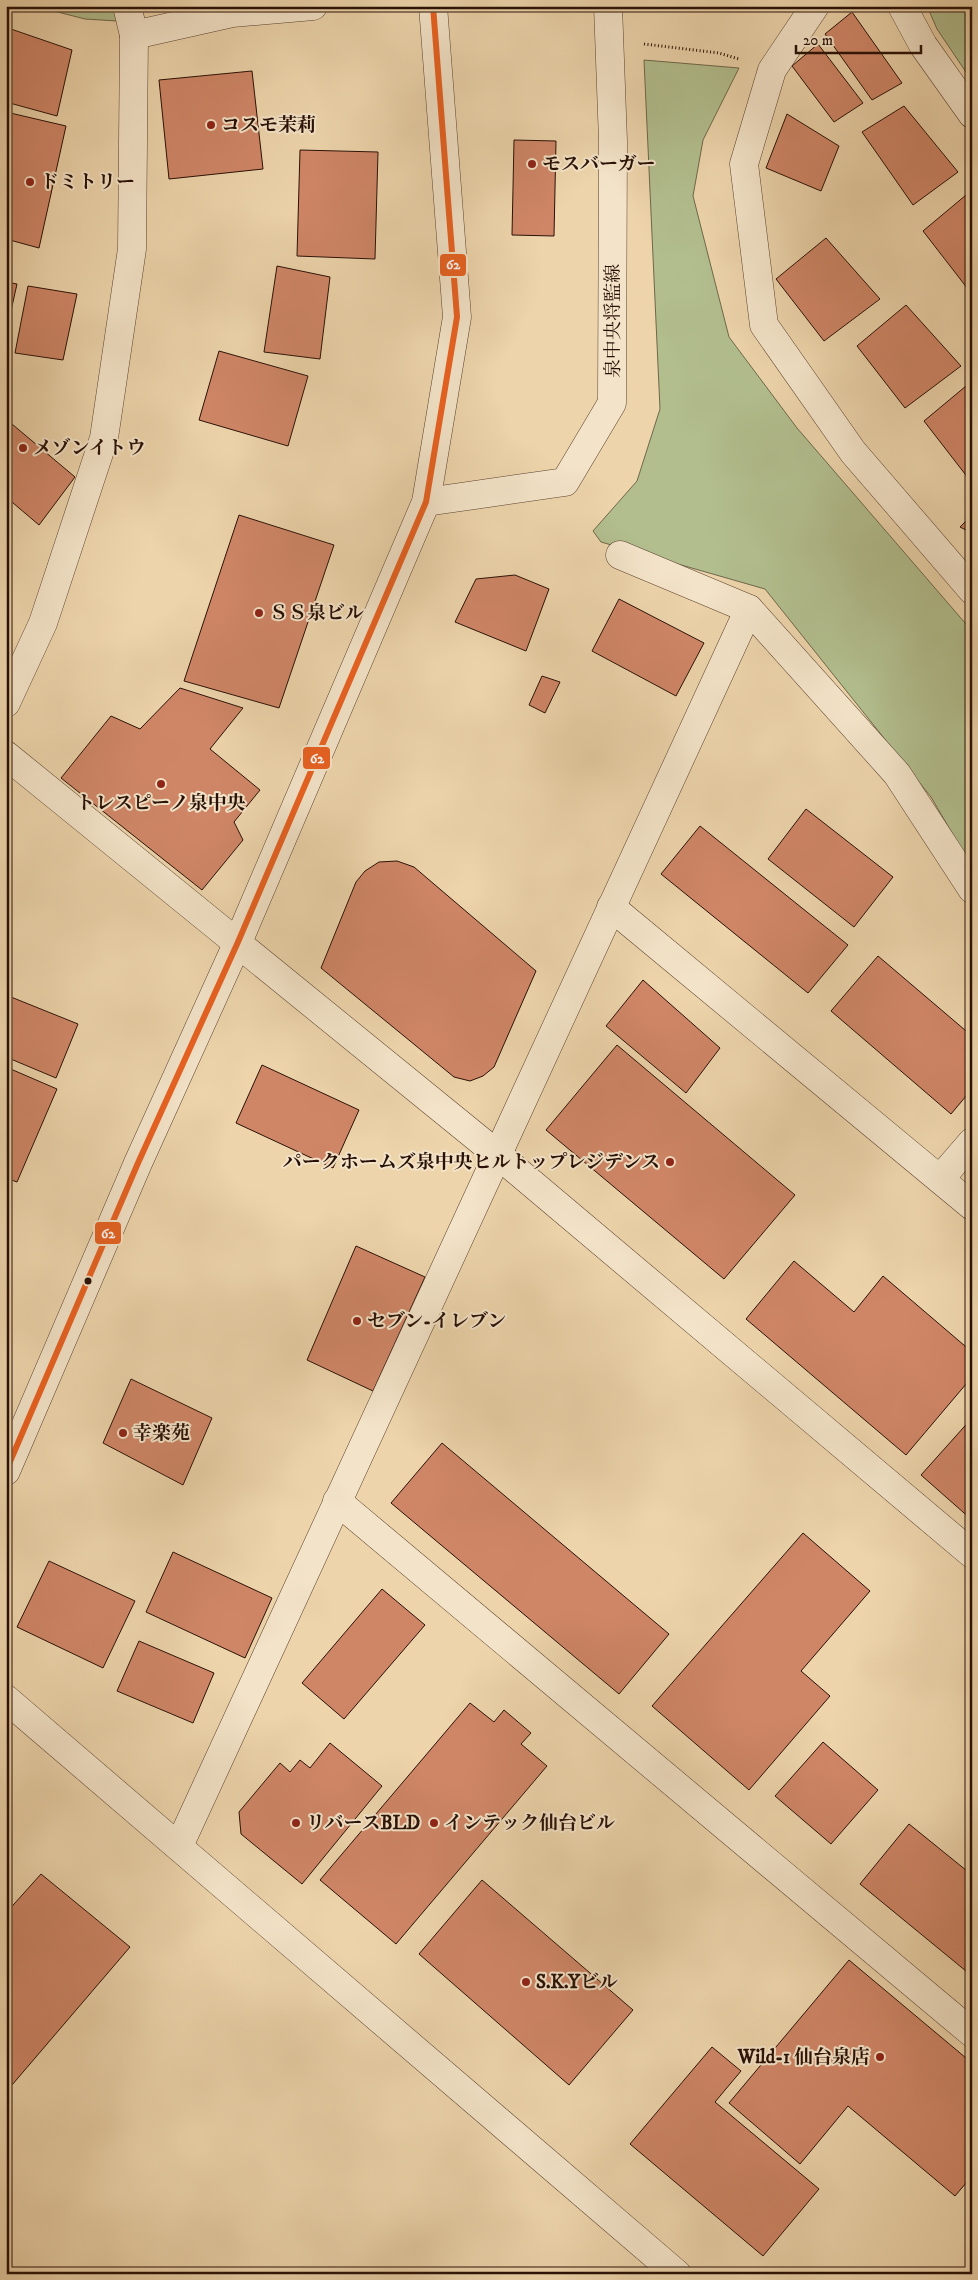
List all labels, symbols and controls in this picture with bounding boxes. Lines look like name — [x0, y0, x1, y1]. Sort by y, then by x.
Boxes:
scale bar — [796, 22, 920, 54]
text: 20 m — [803, 31, 833, 50]
place label: コスモ茉莉 — [221, 114, 316, 137]
marker: コスモ茉莉 — [205, 119, 217, 131]
place label: モスバーガー — [542, 153, 656, 176]
marker: モスバーガー — [526, 158, 538, 170]
place label: ドミトリー — [40, 171, 135, 194]
marker: ドミトリー — [24, 176, 36, 188]
line badge: 62 — [439, 253, 467, 277]
text: 62 — [446, 256, 461, 274]
street label: 泉中央将監線 — [602, 264, 625, 378]
place label: メゾンイトウ — [33, 437, 145, 460]
marker: メゾンイトウ — [17, 442, 29, 454]
place label: ＳＳ泉ビル — [269, 602, 364, 625]
marker: ＳＳ泉ビル — [253, 607, 265, 619]
line badge: 62 — [302, 746, 331, 770]
text: 62 — [310, 750, 325, 768]
marker: トレスピーノ泉中央 — [155, 778, 167, 790]
place label: トレスピーノ泉中央 — [76, 792, 246, 815]
place label: パークホームズ泉中央ヒルトップレジデンス — [283, 1151, 660, 1174]
marker: パークホームズ泉中央ヒルトップレジデンス — [664, 1156, 676, 1168]
line badge: 62 — [94, 1221, 122, 1245]
text: 62 — [101, 1225, 116, 1243]
unlabelled marker — [83, 1276, 93, 1286]
place label: セブン-イレブン — [367, 1310, 506, 1333]
marker: セブン-イレブン — [351, 1315, 363, 1327]
place label: 幸楽苑 — [133, 1422, 190, 1445]
marker: 幸楽苑 — [117, 1427, 129, 1439]
place label: リバースBLD — [306, 1812, 420, 1835]
place label: インテック仙台ビル — [444, 1812, 615, 1835]
marker: リバースBLD — [290, 1817, 302, 1829]
marker: インテック仙台ビル — [428, 1817, 440, 1829]
place label: S.K.Yビル — [536, 1971, 618, 1994]
marker: S.K.Yビル — [520, 1976, 532, 1988]
place label: Wild-1 仙台泉店 — [737, 2046, 870, 2069]
marker: Wild-1 仙台泉店 — [874, 2051, 886, 2063]

